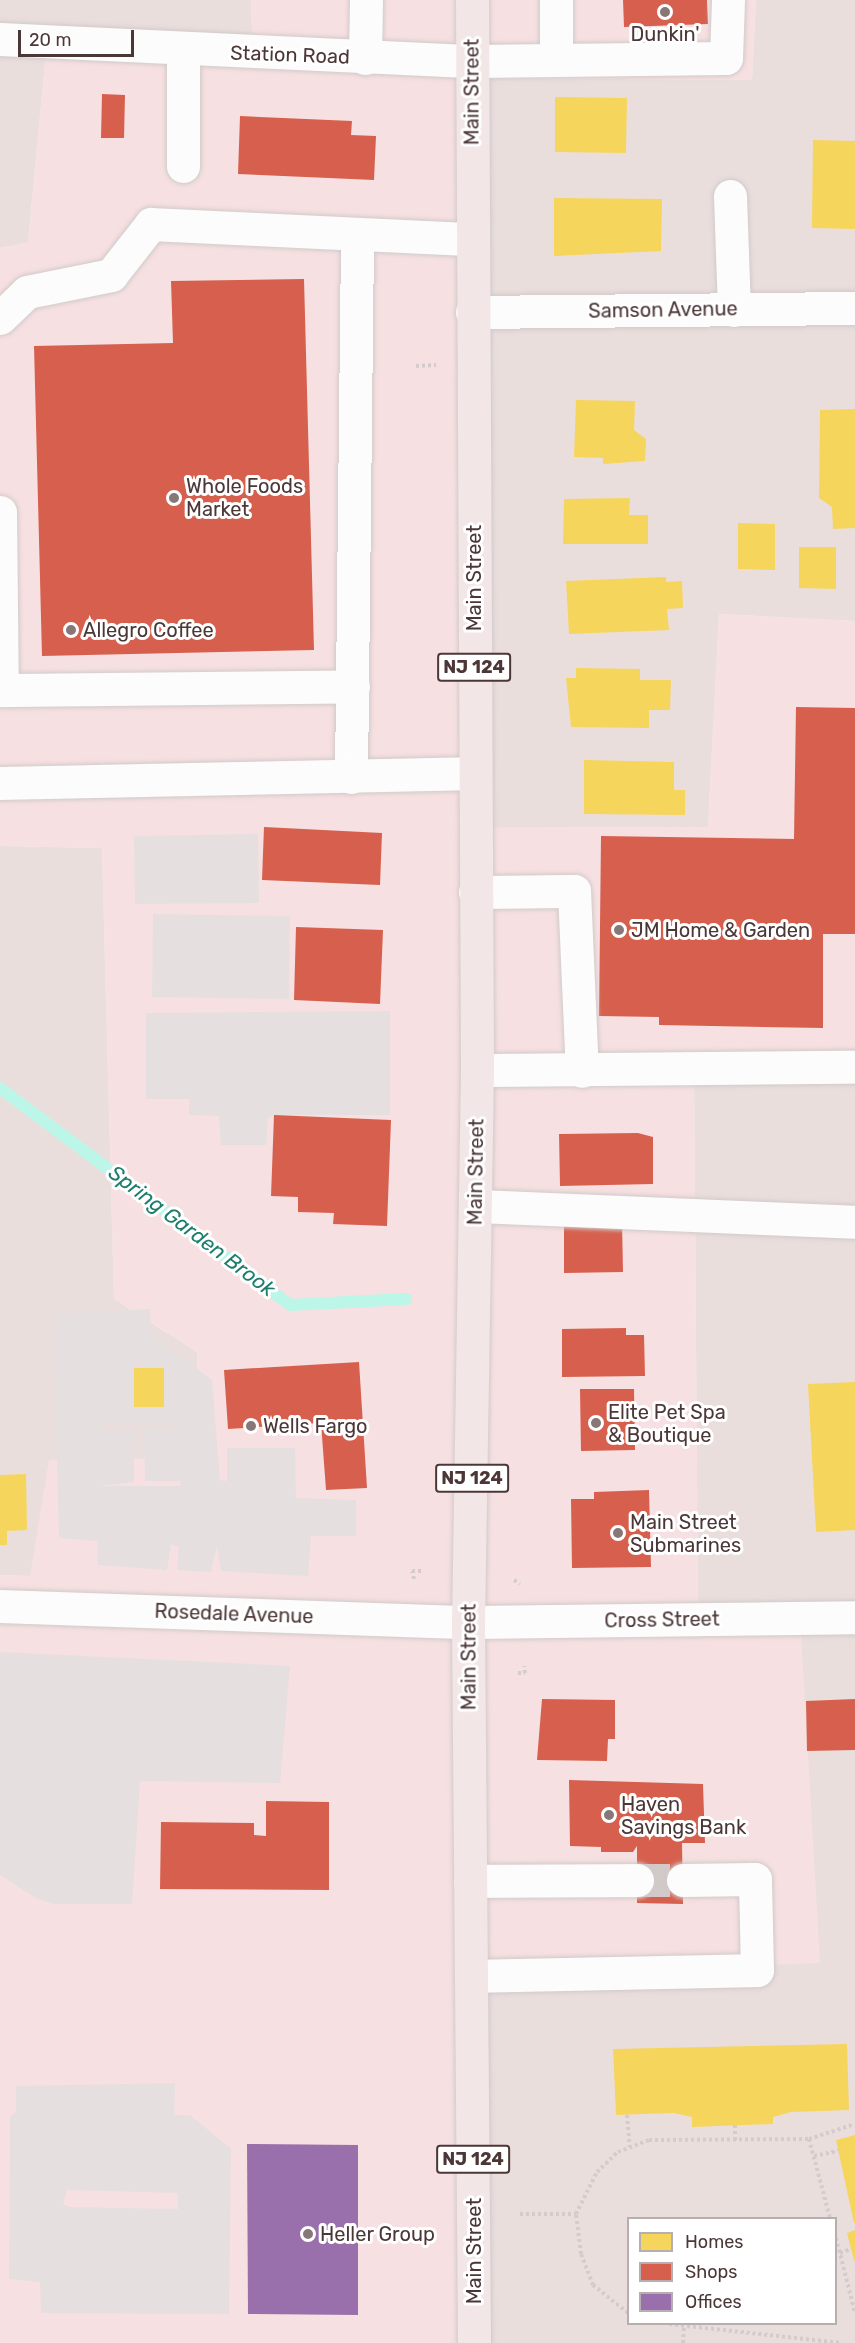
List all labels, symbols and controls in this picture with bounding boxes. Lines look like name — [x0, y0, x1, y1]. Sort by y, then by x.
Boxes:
marker: Dunkin' — [658, 5, 672, 19]
scale bar — [21, 18, 136, 56]
place label: Dunkin' — [631, 22, 699, 46]
text: 20 m — [29, 29, 71, 51]
street label: Main Street — [460, 39, 484, 145]
street label: Station Road — [230, 41, 350, 69]
street label: Samson Avenue — [588, 297, 738, 323]
place label: Whole Foods Market — [186, 474, 303, 521]
marker: Whole Foods Market — [167, 491, 181, 505]
street label: Main Street — [462, 525, 486, 631]
place label: Allegro Coffee — [83, 618, 214, 642]
marker: Allegro Coffee — [64, 623, 78, 637]
road number: NJ 124 — [436, 652, 512, 682]
place label: JM Home & Garden — [631, 918, 810, 942]
marker: JM Home & Garden — [612, 923, 626, 937]
street label: Main Street — [463, 1118, 489, 1226]
water label: Spring Garden Brook — [104, 1160, 280, 1302]
place label: Elite Pet Spa & Boutique — [608, 1400, 726, 1447]
place label: Wells Fargo — [263, 1414, 368, 1438]
marker: Elite Pet Spa & Boutique — [589, 1416, 603, 1430]
marker: Wells Fargo — [244, 1419, 258, 1433]
road number: NJ 124 — [434, 1463, 510, 1493]
place label: Main Street Submarines — [630, 1510, 741, 1557]
marker: Main Street Submarines — [611, 1526, 625, 1540]
street label: Rosedale Avenue — [154, 1599, 314, 1629]
street label: Main Street — [457, 1604, 481, 1710]
street label: Cross Street — [604, 1607, 720, 1633]
place label: Haven Savings Bank — [621, 1792, 746, 1839]
marker: Haven Savings Bank — [602, 1808, 616, 1822]
road number: NJ 124 — [436, 2144, 510, 2174]
street label: Main Street — [462, 2198, 486, 2304]
legend — [627, 2217, 837, 2325]
place label: Heller Group — [320, 2222, 435, 2246]
marker: Heller Group — [301, 2227, 315, 2241]
text: Homes — [685, 2231, 743, 2253]
text: Shops — [685, 2261, 737, 2283]
text: Offices — [685, 2291, 742, 2313]

